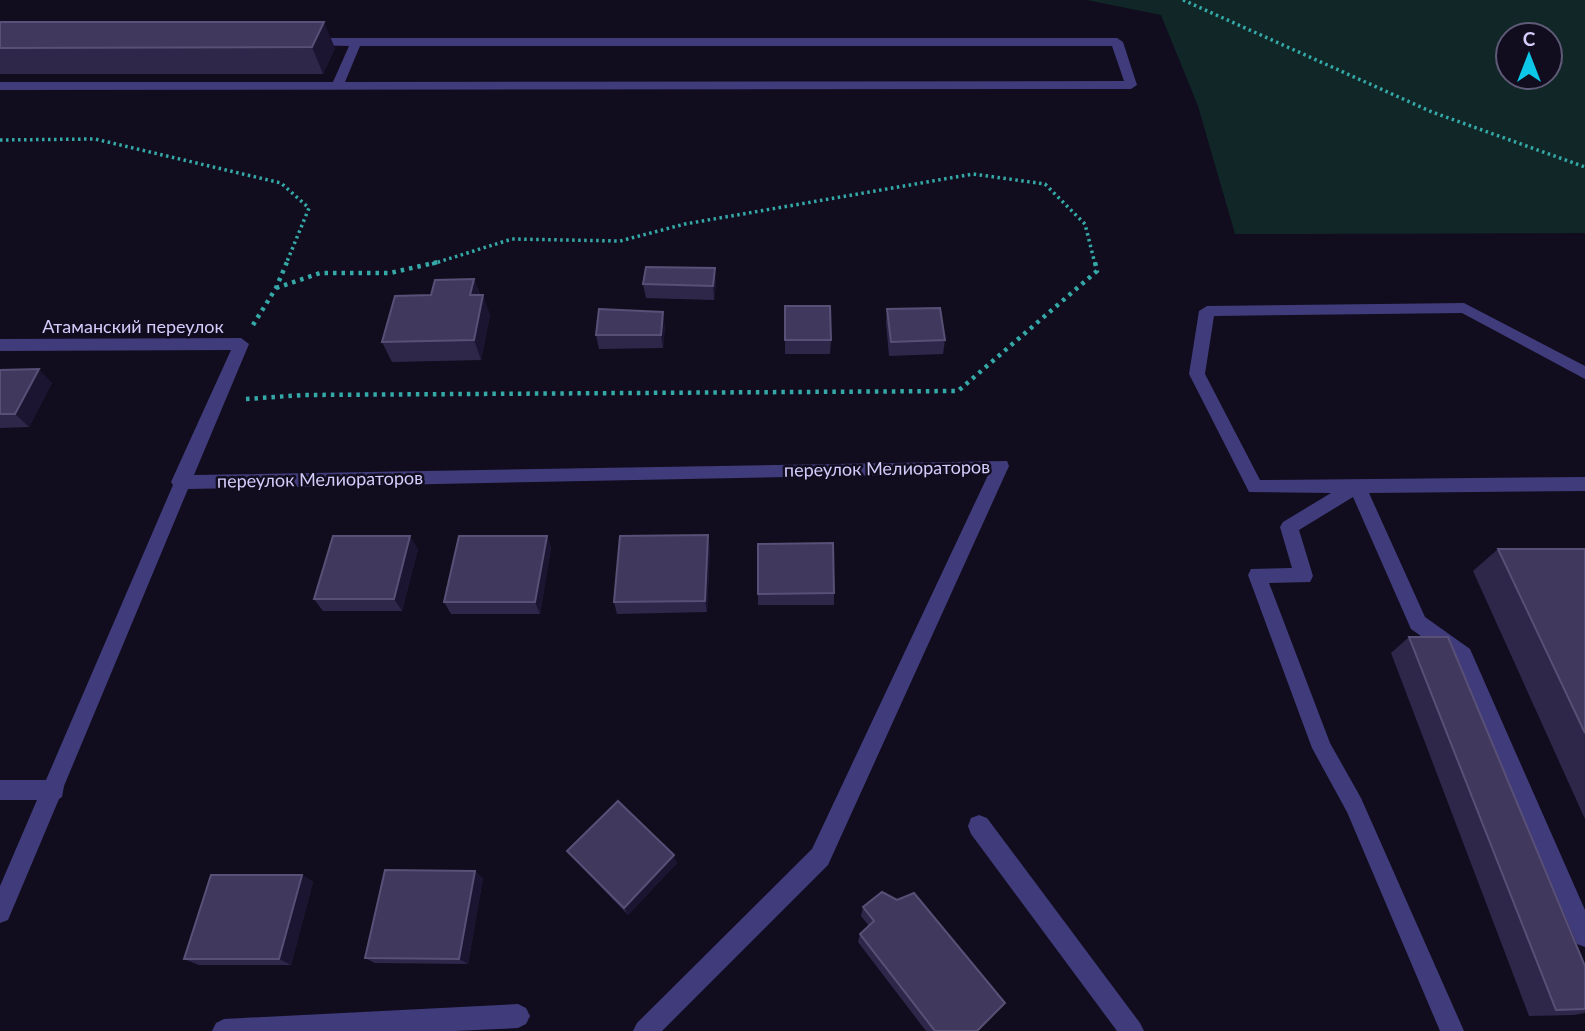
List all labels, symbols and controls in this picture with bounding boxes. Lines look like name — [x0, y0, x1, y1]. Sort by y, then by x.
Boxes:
north arrow — [1494, 21, 1564, 91]
text: С — [1523, 27, 1536, 50]
street label: Атаманский переулок — [42, 315, 224, 337]
street label: переулок Мелиораторов — [784, 455, 990, 481]
street label: переулок Мелиораторов — [217, 466, 423, 492]

